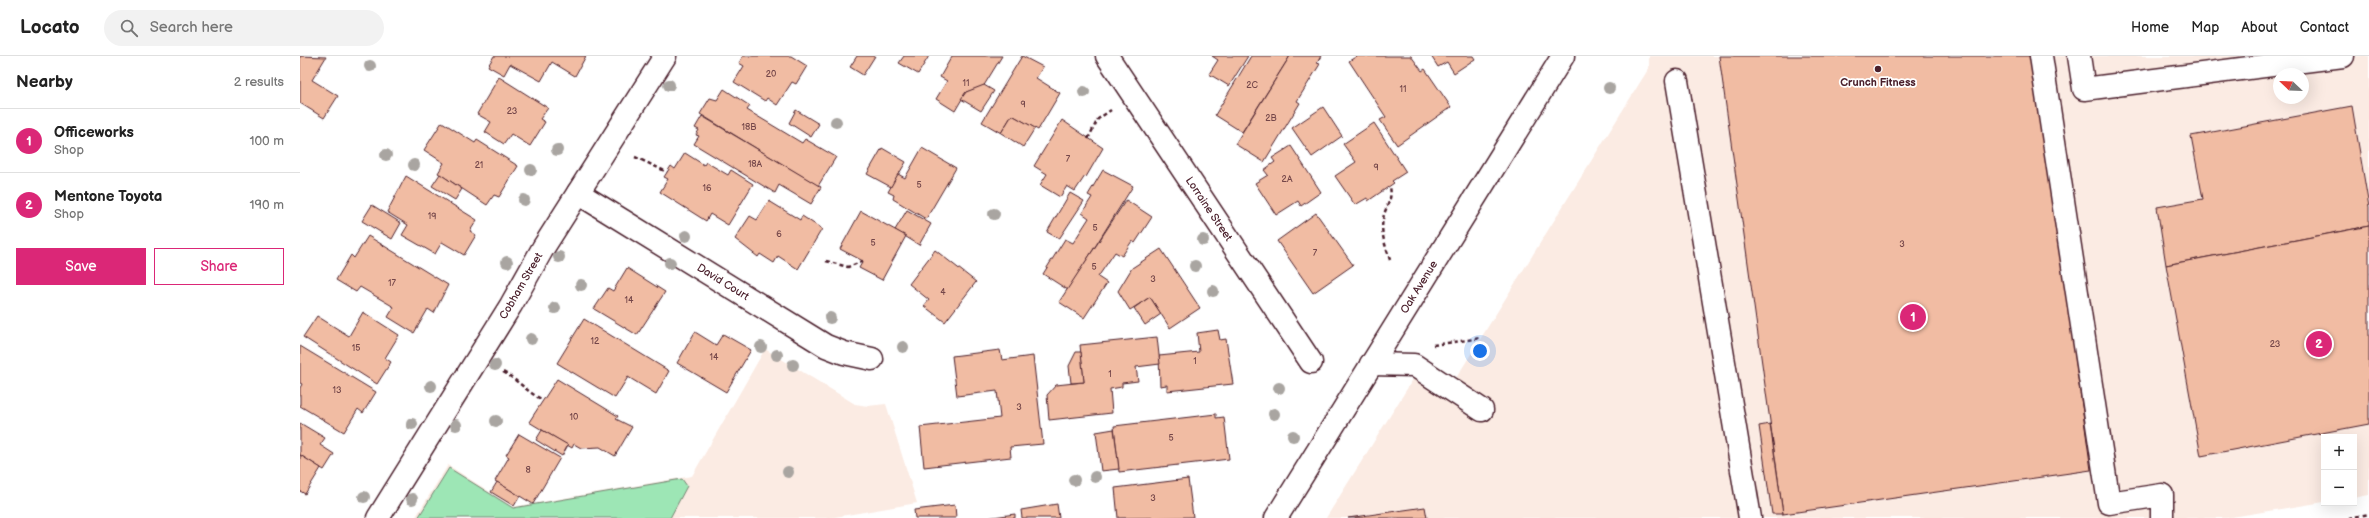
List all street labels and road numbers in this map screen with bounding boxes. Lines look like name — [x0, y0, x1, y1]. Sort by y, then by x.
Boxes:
street label: Lorraine Street — [1183, 175, 1236, 244]
street label: Cobham Street — [497, 250, 546, 322]
street label: Oak Avenue — [1398, 258, 1441, 316]
street label: David Court — [695, 261, 752, 303]

